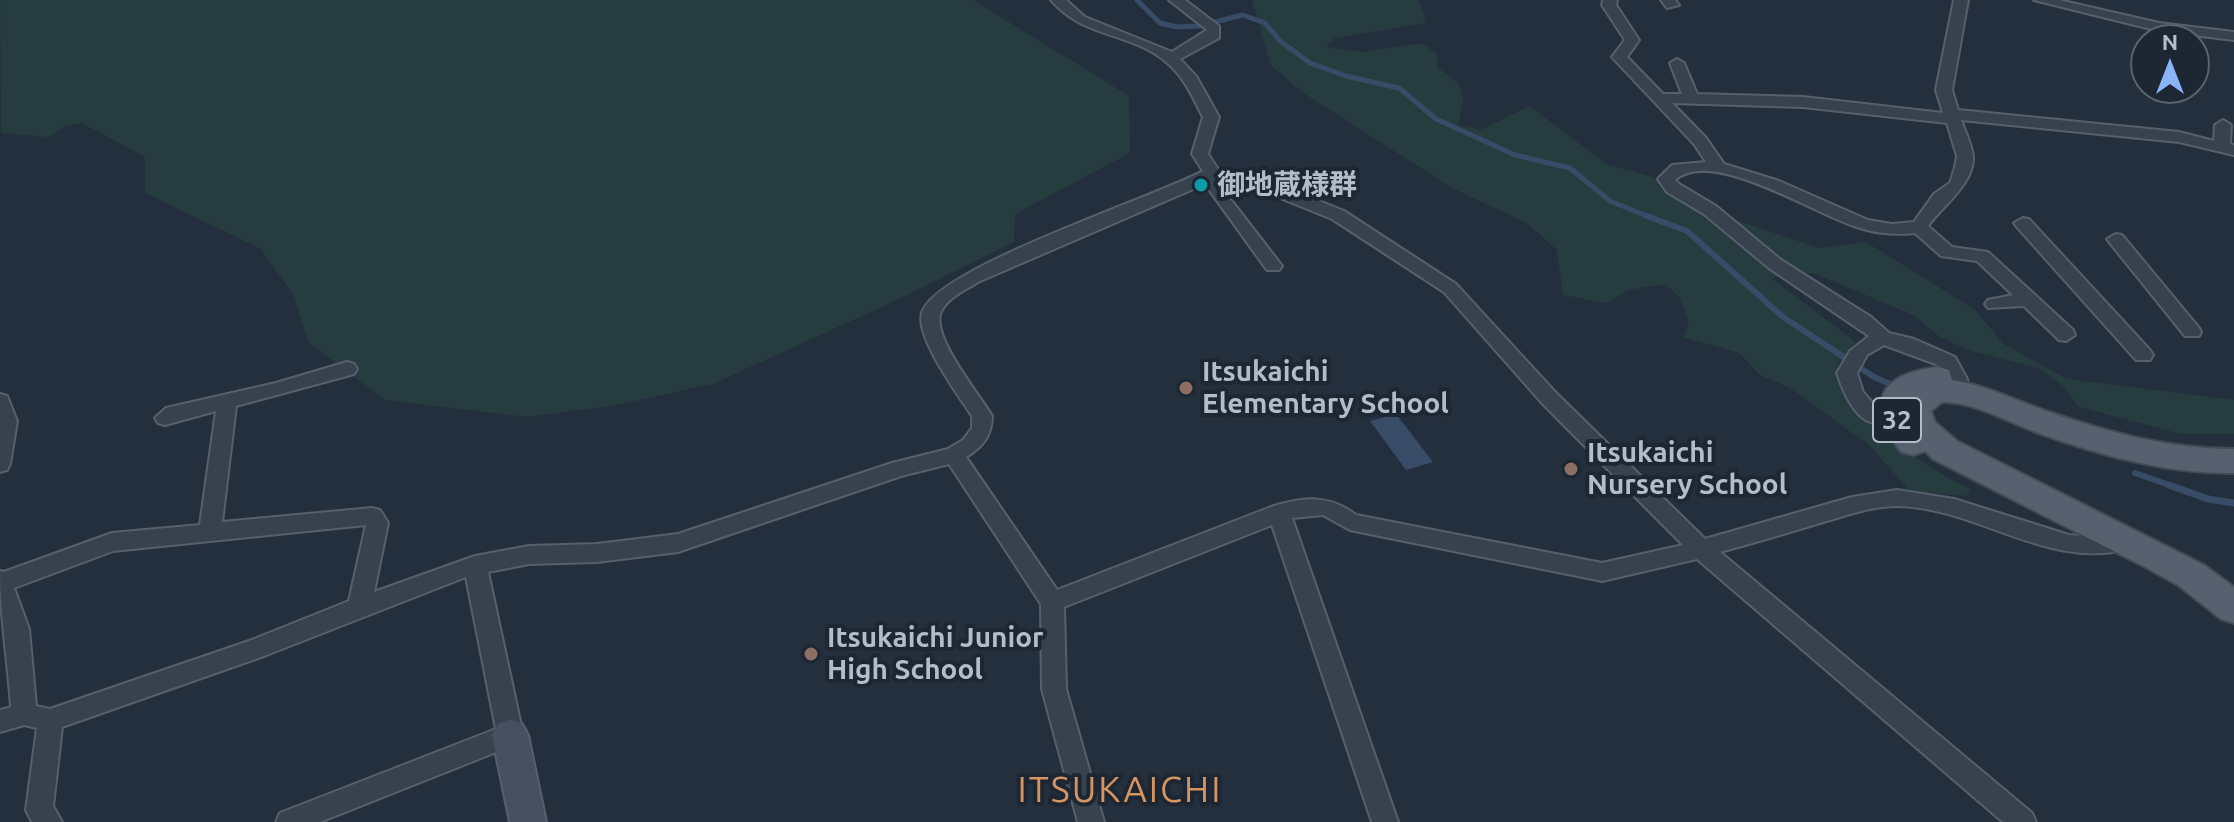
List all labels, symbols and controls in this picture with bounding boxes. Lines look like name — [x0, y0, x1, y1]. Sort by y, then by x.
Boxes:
north arrow — [2130, 24, 2210, 104]
text: N — [2162, 29, 2178, 54]
place label: 御地蔵様群 — [1217, 168, 1357, 202]
marker: 御地蔵様群 — [1192, 176, 1210, 194]
place label: Itsukaichi Elementary School — [1202, 355, 1449, 421]
marker: Itsukaichi Elementary School — [1177, 379, 1195, 397]
road number: 32 — [1873, 398, 1921, 442]
place label: Itsukaichi Nursery School — [1587, 436, 1787, 502]
marker: Itsukaichi Nursery School — [1562, 460, 1580, 478]
place label: Itsukaichi Junior High School — [827, 621, 1044, 687]
marker: Itsukaichi Junior High School — [802, 645, 820, 663]
district label: ITSUKAICHI — [1018, 768, 1222, 812]

